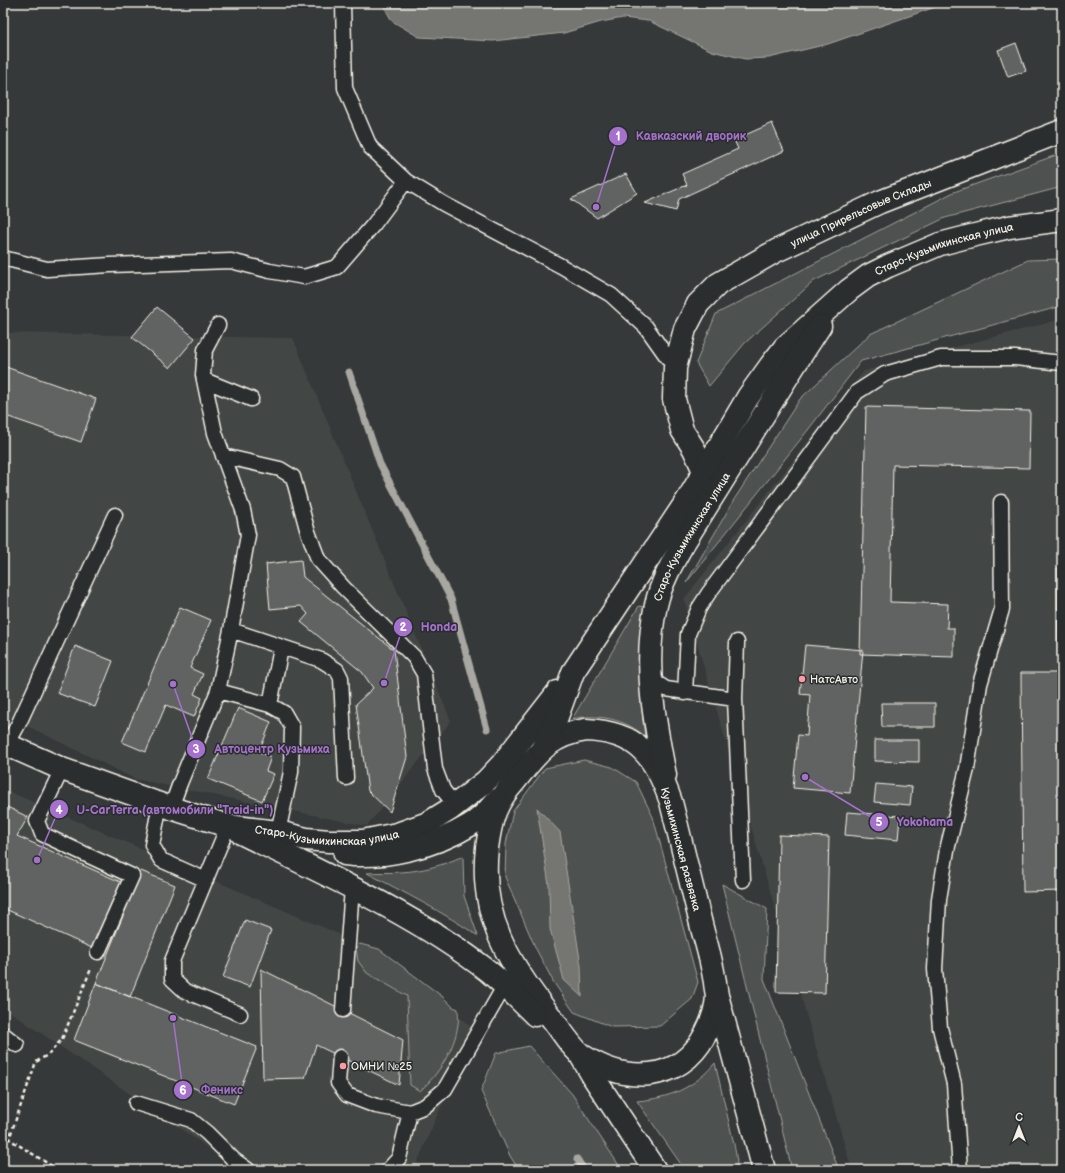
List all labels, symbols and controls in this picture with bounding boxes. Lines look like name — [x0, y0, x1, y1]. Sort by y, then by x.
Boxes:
callout: Кавказский дворик — [608, 124, 755, 148]
text: 1 — [615, 129, 621, 144]
text: Кавказский дворик — [636, 129, 747, 144]
street label: улица Прирельсовые Склады — [789, 177, 933, 250]
street label: Старо-Кузьмихинская улица — [873, 220, 1015, 278]
street label: Старо-Кузьмихинская улица — [651, 470, 733, 603]
callout: Honda — [393, 615, 465, 639]
text: 2 — [399, 620, 407, 635]
text: Honda — [421, 620, 457, 635]
place label: НатсАвто — [810, 673, 858, 686]
marker: НатсАвто — [797, 674, 807, 684]
callout: Автоцентр Кузьмиха — [186, 737, 337, 761]
text: 3 — [192, 742, 200, 757]
text: Автоцентр Кузьмиха — [213, 742, 331, 757]
street label: Кузьмихинская развязка — [658, 786, 703, 913]
callout: U-CarTerra (автомобили "Traid-in") — [49, 797, 282, 821]
text: 4 — [55, 803, 63, 818]
text: U-CarTerra (автомобили "Traid-in") — [77, 803, 273, 818]
callout: Yokohama — [869, 810, 961, 834]
text: 5 — [876, 815, 883, 830]
text: Yokohama — [897, 815, 953, 830]
street label: Старо-Кузьмихинская улица — [254, 823, 401, 848]
place label: ОМНИ №25 — [351, 1060, 412, 1073]
marker: ОМНИ №25 — [338, 1061, 348, 1071]
callout: Феникс — [173, 1078, 251, 1102]
text: 6 — [179, 1083, 187, 1098]
text: Феникс — [201, 1083, 243, 1098]
north arrow — [999, 1107, 1039, 1147]
text: С — [1015, 1111, 1023, 1124]

